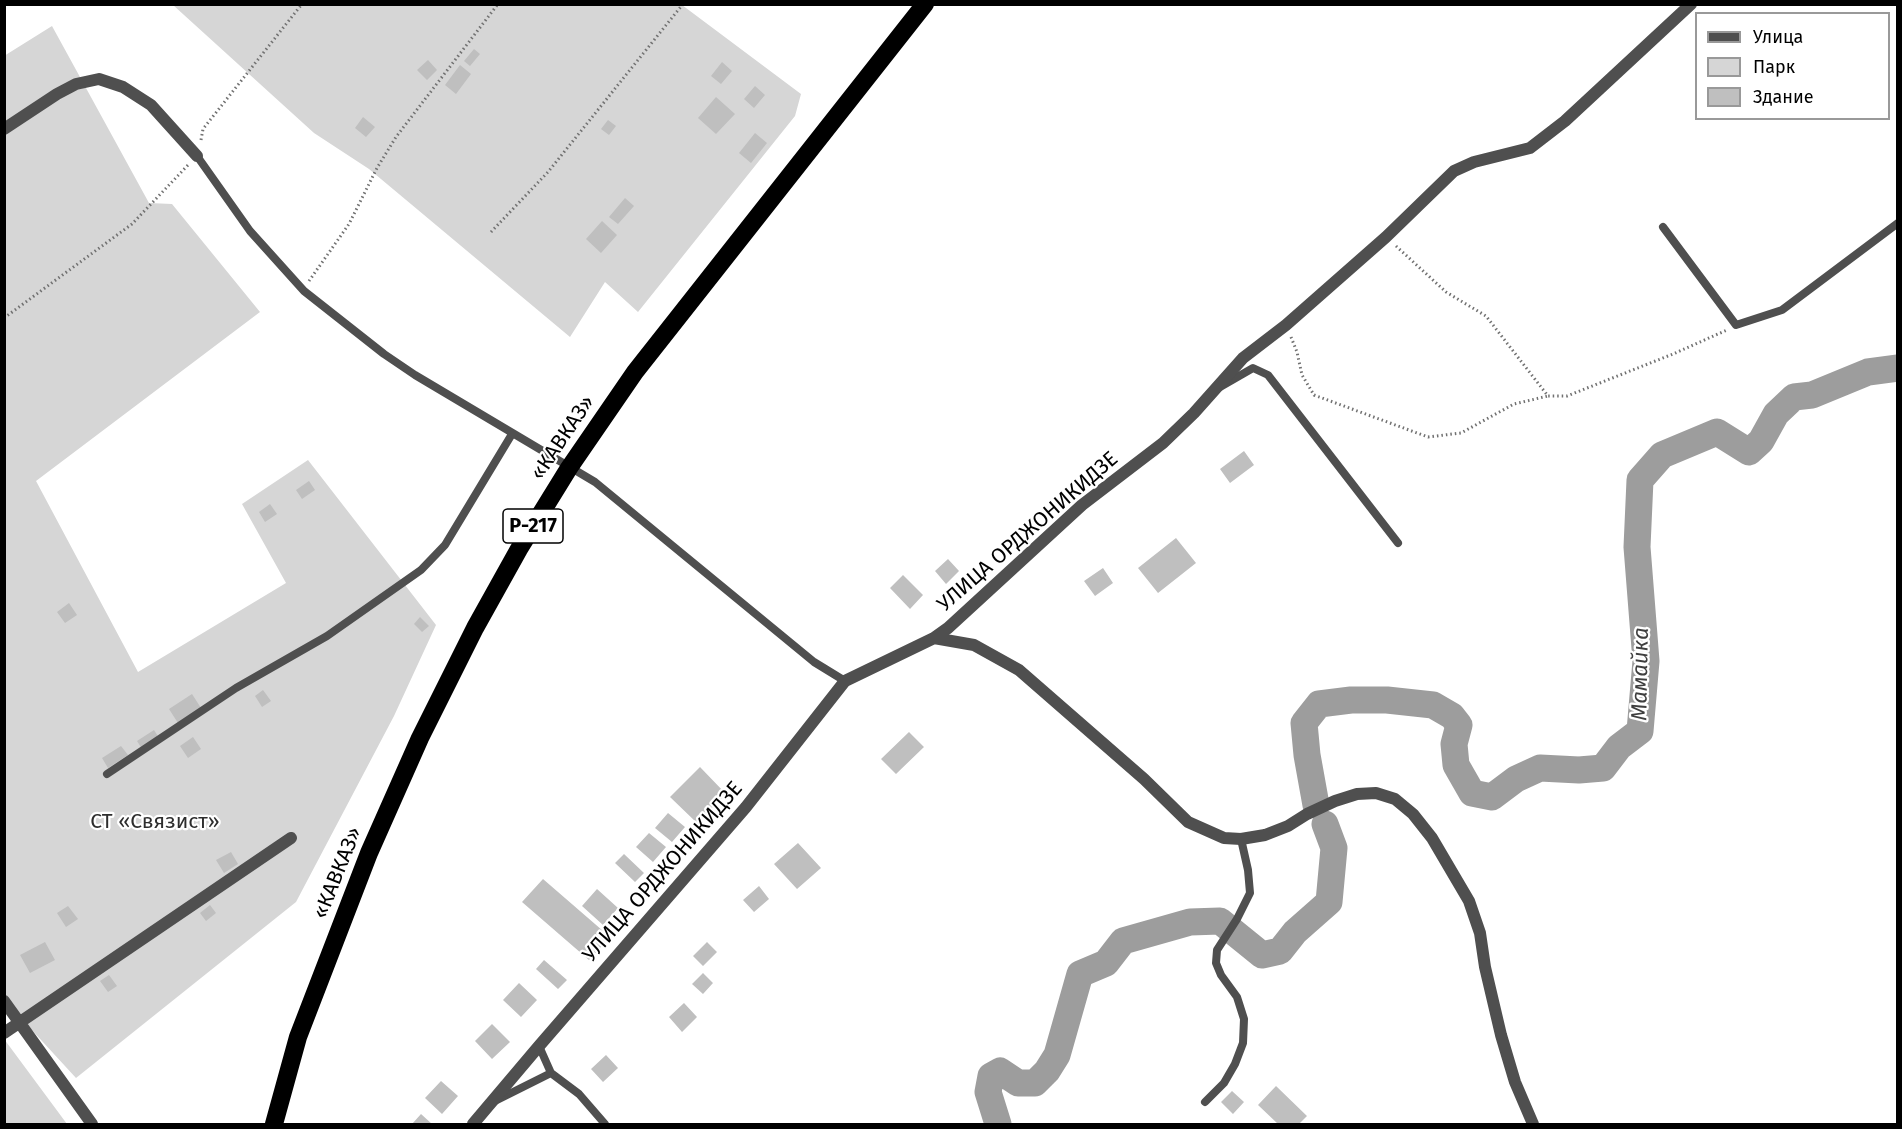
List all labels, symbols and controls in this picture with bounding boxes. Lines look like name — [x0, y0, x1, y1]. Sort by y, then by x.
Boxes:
legend — [1695, 12, 1890, 120]
text: Улица — [1753, 26, 1803, 48]
text: Парк — [1753, 56, 1795, 78]
text: Здание — [1753, 86, 1814, 108]
street label: «КАВКАЗ» — [526, 391, 600, 485]
street label: УЛИЦА ОРДЖОНИКИДЗЕ — [933, 447, 1123, 617]
road number: Р-217 — [503, 509, 563, 543]
water label: Мамайка — [1627, 627, 1655, 721]
street label: УЛИЦА ОРДЖОНИКИДЗЕ — [578, 777, 748, 967]
park label: СТ «Связист» — [90, 809, 220, 835]
street label: «КАВКАЗ» — [308, 824, 368, 922]

